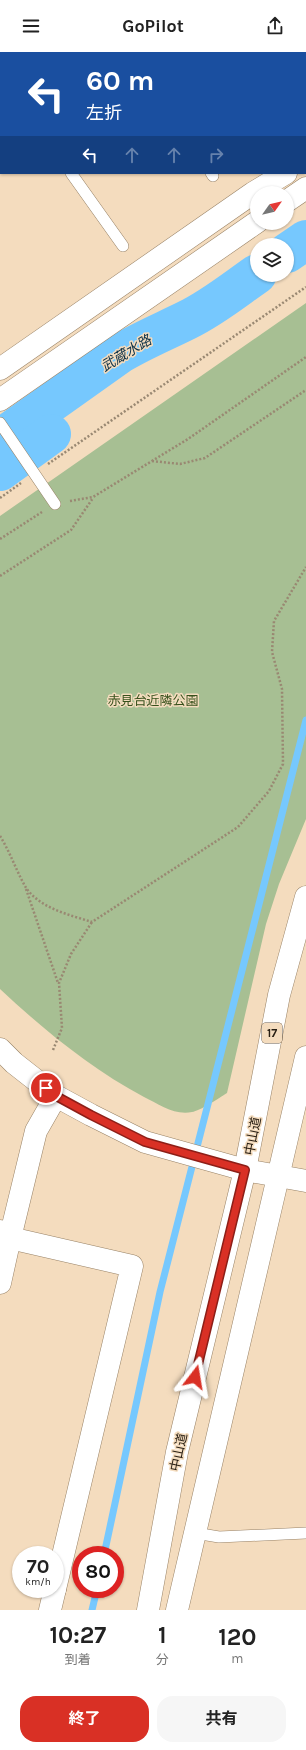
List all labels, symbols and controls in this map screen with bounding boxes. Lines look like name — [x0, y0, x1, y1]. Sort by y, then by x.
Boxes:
icon: menu — [20, 15, 42, 37]
text: GoPilot — [122, 15, 184, 37]
icon: share — [264, 15, 286, 37]
text: 60 m — [86, 64, 154, 97]
icon: left — [20, 68, 72, 120]
text: 左折 — [86, 102, 122, 124]
icon: left — [79, 144, 101, 166]
icon: ahead — [121, 144, 143, 166]
icon: ahead — [163, 144, 185, 166]
icon: right — [205, 144, 227, 166]
north arrow — [250, 186, 294, 230]
map controls — [250, 186, 294, 282]
button: layers — [250, 238, 294, 282]
water label: 武蔵水路 — [98, 331, 155, 375]
park label: 赤見台近隣公園 — [107, 693, 199, 708]
road number: 17 — [262, 1023, 282, 1043]
pin — [29, 1071, 63, 1105]
icon: arrive — [35, 1077, 57, 1099]
street label: 中山道 — [241, 1116, 264, 1157]
position arrow — [174, 1356, 216, 1398]
street label: 中山道 — [167, 1431, 190, 1473]
speed limit sign: 80 — [72, 1546, 124, 1598]
text: 70 — [27, 1555, 49, 1578]
text: km/h — [25, 1576, 51, 1588]
text: 10:27 — [50, 1621, 106, 1649]
text: 1 — [158, 1621, 166, 1649]
text: 120 — [218, 1623, 256, 1651]
text: m — [231, 1651, 243, 1666]
text: 到着 — [65, 1652, 91, 1667]
text: 分 — [156, 1652, 169, 1667]
button: 終了 — [20, 1696, 149, 1742]
button: 共有 — [157, 1696, 286, 1742]

